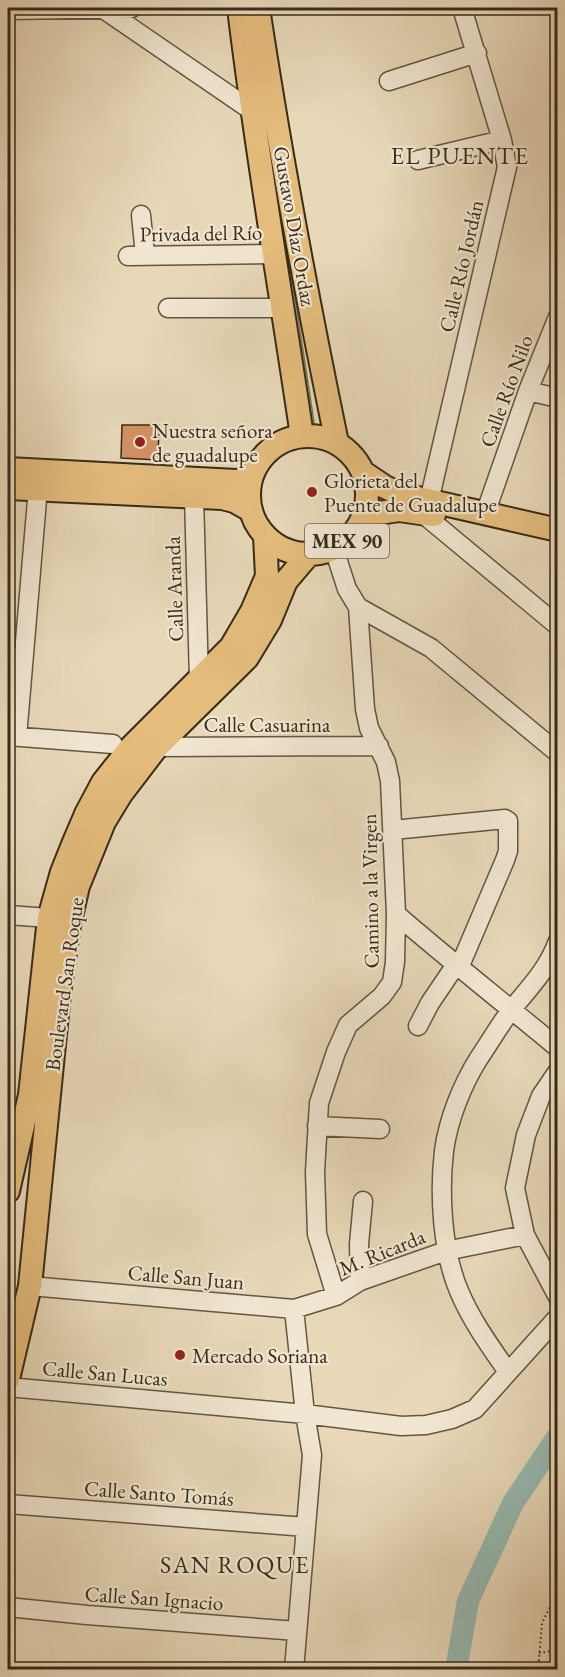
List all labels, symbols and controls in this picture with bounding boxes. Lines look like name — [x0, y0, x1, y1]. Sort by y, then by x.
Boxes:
district label: EL PUENTE — [391, 140, 529, 171]
street label: Gustavo Díaz Ordaz — [268, 144, 322, 308]
street label: Calle Río Jordán — [433, 197, 489, 335]
street label: Privada del Río — [139, 218, 263, 248]
street label: Calle Río Nilo — [473, 331, 539, 451]
place label: Nuestra señora de guadalupe — [152, 417, 273, 468]
marker: Nuestra señora de guadalupe — [133, 435, 147, 449]
place label: Glorieta del Puente de Guadalupe — [324, 467, 497, 518]
marker: Glorieta del Puente de Guadalupe — [305, 485, 319, 499]
road number: MEX 90 — [305, 524, 389, 558]
street label: Calle Aranda — [159, 535, 189, 642]
street label: Calle Casuarina — [204, 711, 331, 738]
street label: Camino a la Virgen — [355, 813, 385, 969]
street label: Boulevard San Roque — [38, 895, 90, 1073]
street label: M. Ricarda — [335, 1222, 430, 1282]
street label: Calle San Juan — [127, 1258, 245, 1296]
place label: Mercado Soriana — [192, 1342, 328, 1369]
marker: Mercado Soriana — [173, 1348, 187, 1362]
street label: Calle San Lucas — [41, 1354, 169, 1392]
street label: Calle Santo Tomás — [83, 1474, 235, 1512]
district label: SAN ROQUE — [160, 1549, 310, 1580]
street label: Calle San Ignacio — [84, 1580, 224, 1616]

